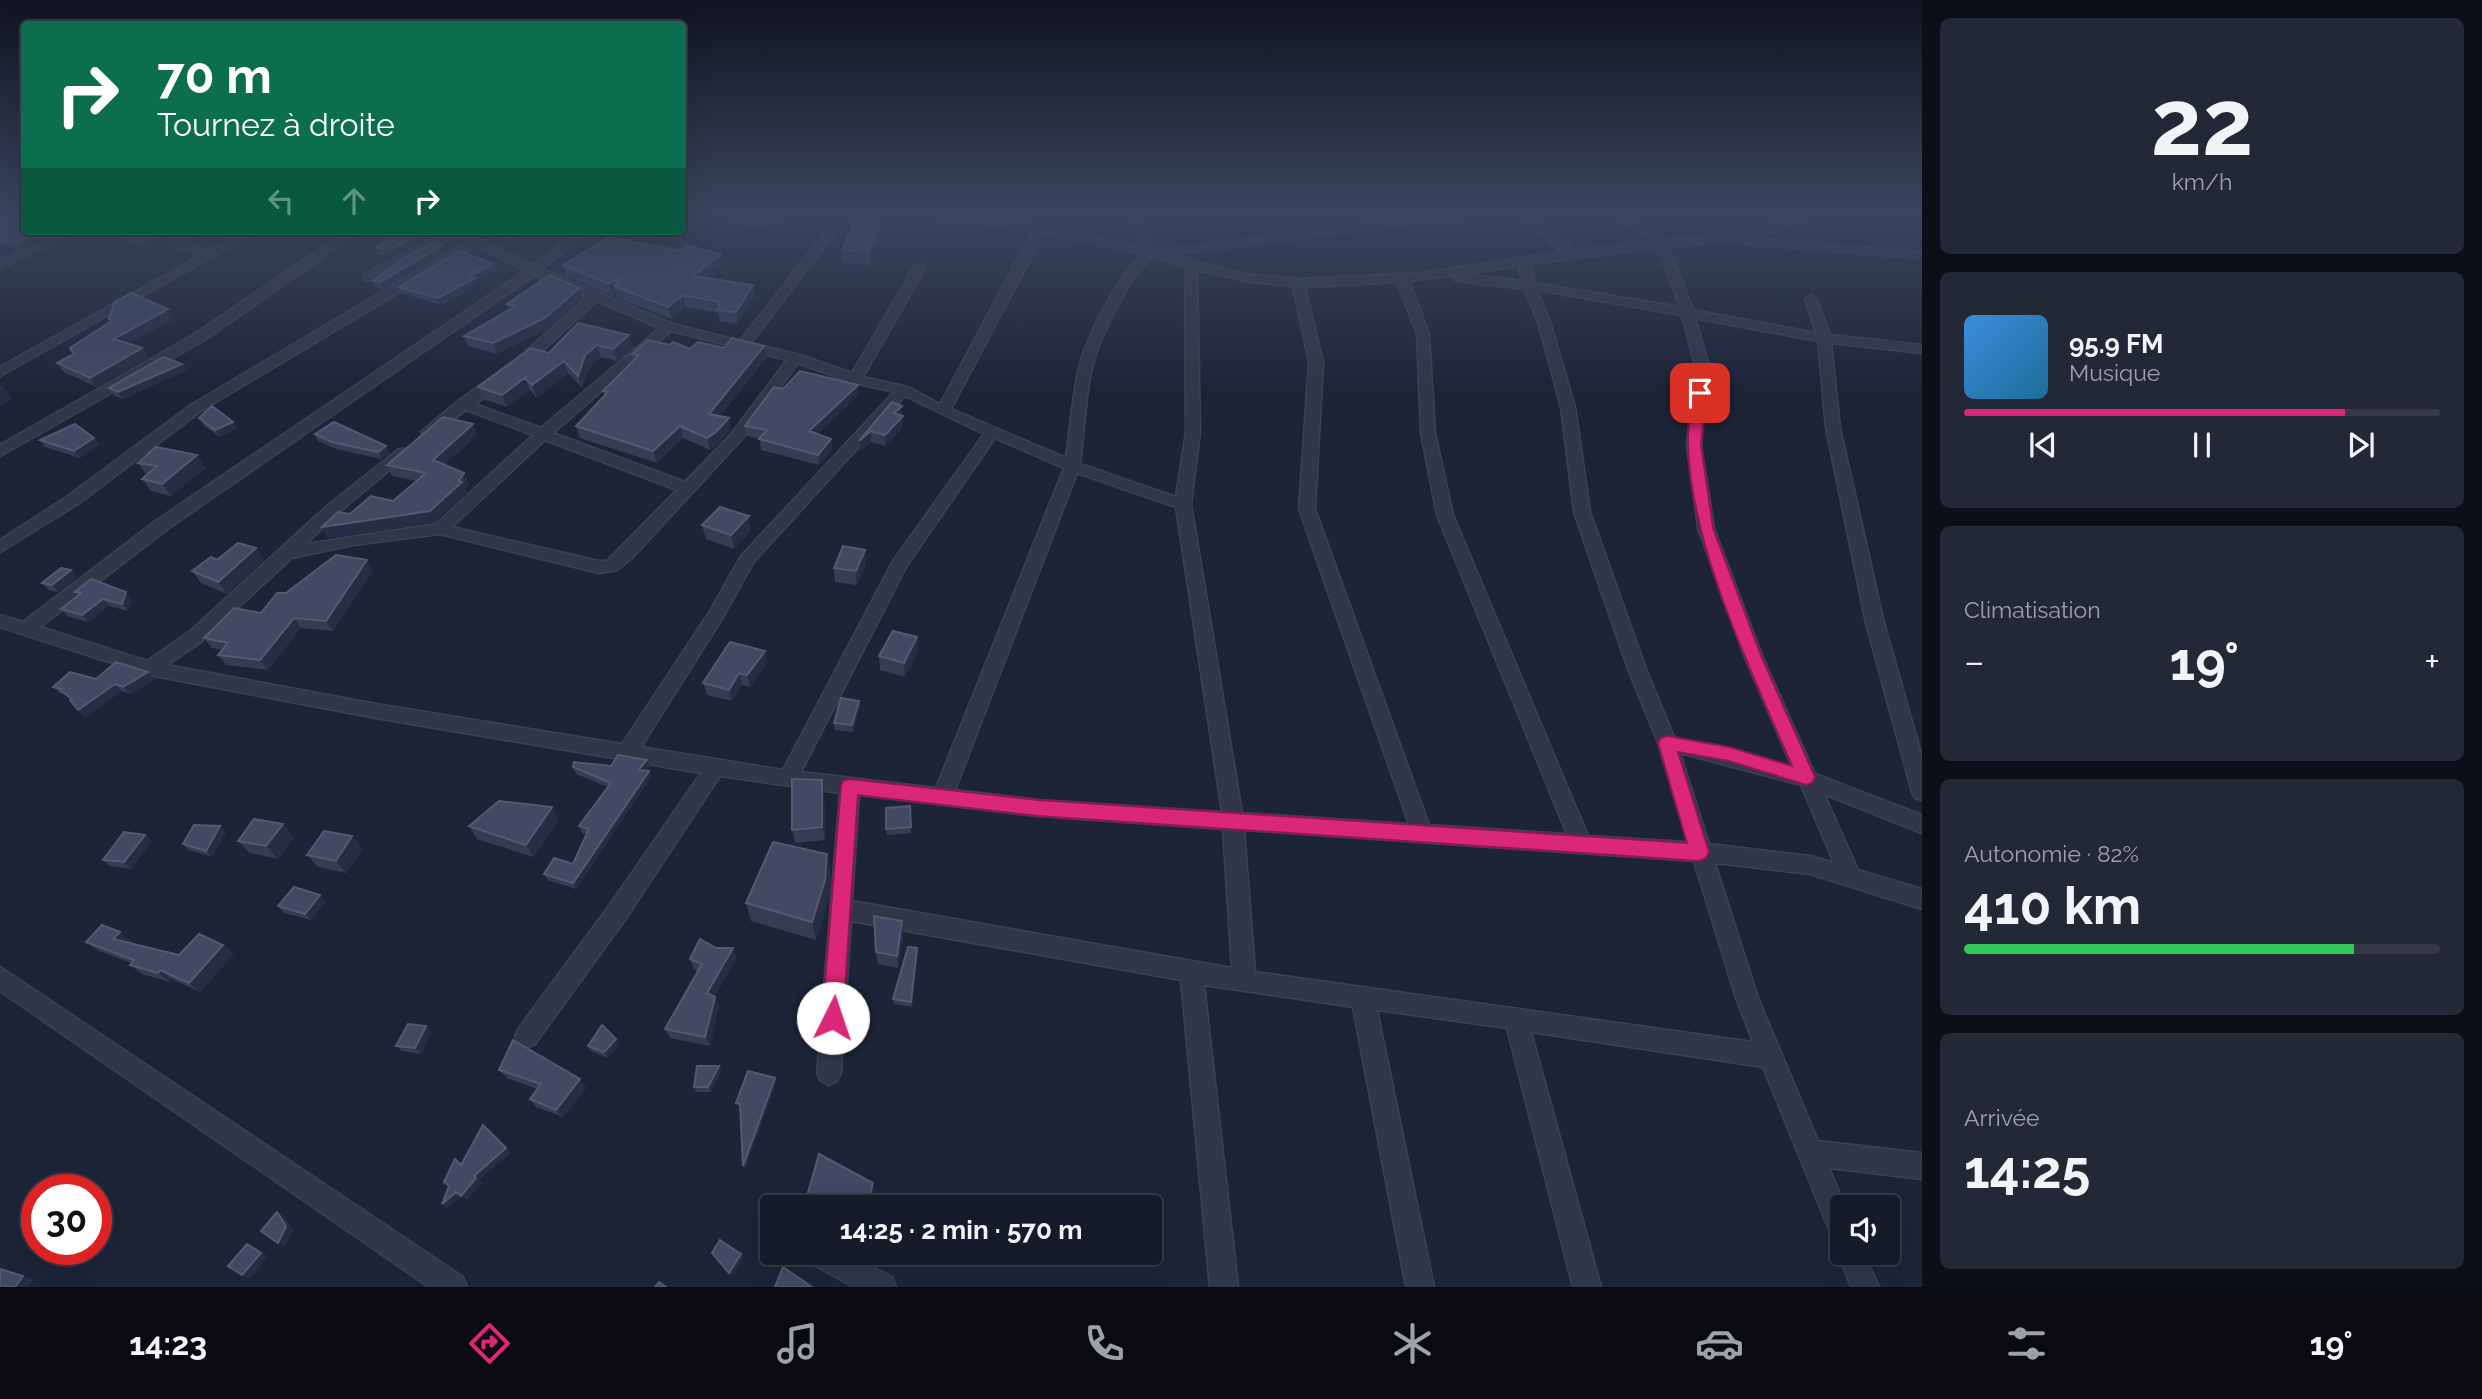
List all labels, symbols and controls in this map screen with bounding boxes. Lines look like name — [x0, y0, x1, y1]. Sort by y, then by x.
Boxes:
text: 70 m — [157, 47, 272, 104]
icon: right — [42, 49, 133, 140]
text: 22 — [2151, 69, 2253, 176]
text: Tournez à droite — [157, 106, 395, 143]
text: km/h — [2172, 168, 2232, 195]
icon: left — [262, 182, 300, 220]
icon: ahead — [335, 182, 373, 220]
icon: right — [408, 182, 446, 220]
text: 95.9 FM — [2069, 329, 2164, 359]
text: Musique — [2069, 359, 2160, 386]
pin — [1670, 363, 1730, 423]
icon: arrive — [1681, 374, 1719, 412]
icon: previous — [2024, 426, 2062, 464]
icon: pause — [2183, 426, 2221, 464]
icon: next — [2342, 426, 2380, 464]
text: Climatisation — [1964, 596, 2101, 623]
text: 19° — [2170, 631, 2239, 692]
text: − — [1964, 639, 1984, 684]
text: + — [2424, 639, 2440, 684]
text: Autonomie · 82% — [1964, 840, 2139, 867]
text: 410 km — [1964, 875, 2141, 936]
position arrow — [796, 981, 870, 1055]
text: Arrivée — [1964, 1104, 2040, 1131]
text: 14:25 — [1964, 1139, 2090, 1200]
speed limit sign: 30 — [21, 1174, 112, 1265]
map controls — [1830, 1195, 1900, 1265]
button: sound — [1830, 1195, 1900, 1265]
text: 14:25 · 2 min · 570 m — [840, 1215, 1082, 1245]
icon: directions — [465, 1319, 514, 1368]
icon: music — [773, 1319, 822, 1368]
icon: phone — [1080, 1319, 1129, 1368]
icon: climate — [1388, 1319, 1437, 1368]
icon: car — [1695, 1319, 1744, 1368]
icon: filters — [2002, 1319, 2051, 1368]
text: 14:23 — [129, 1325, 207, 1362]
text: 19° — [2310, 1325, 2353, 1362]

